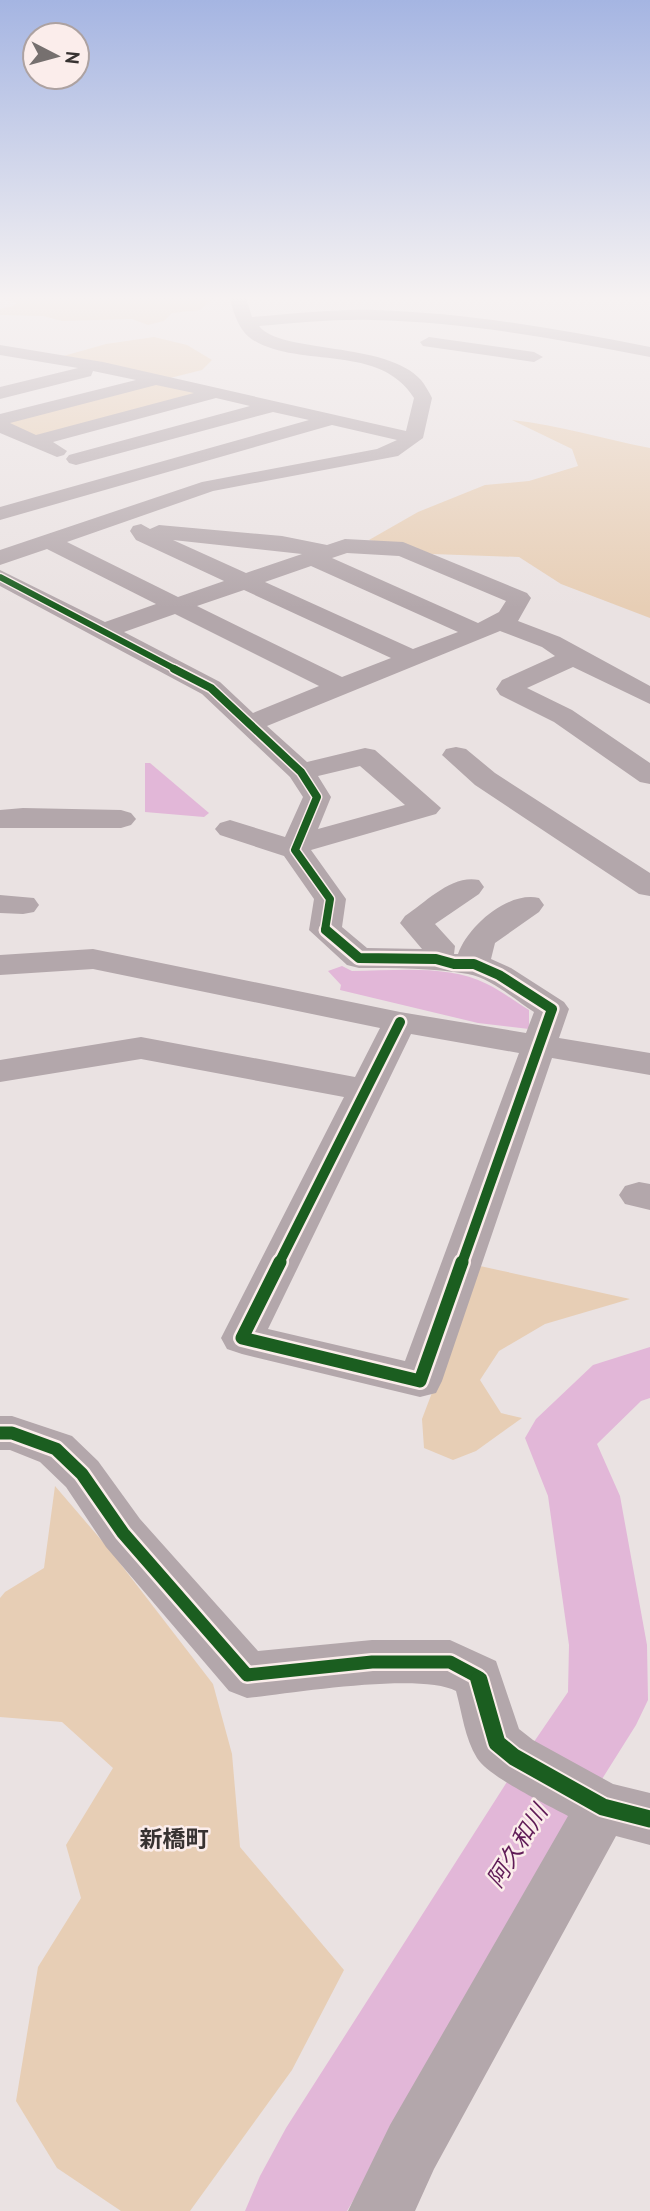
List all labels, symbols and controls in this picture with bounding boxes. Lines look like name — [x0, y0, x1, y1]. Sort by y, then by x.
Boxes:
north arrow — [21, 21, 91, 91]
text: N — [60, 50, 85, 65]
water label: 阿久和川 — [480, 1796, 555, 1892]
district label: 新橋町 — [140, 1824, 209, 1853]

